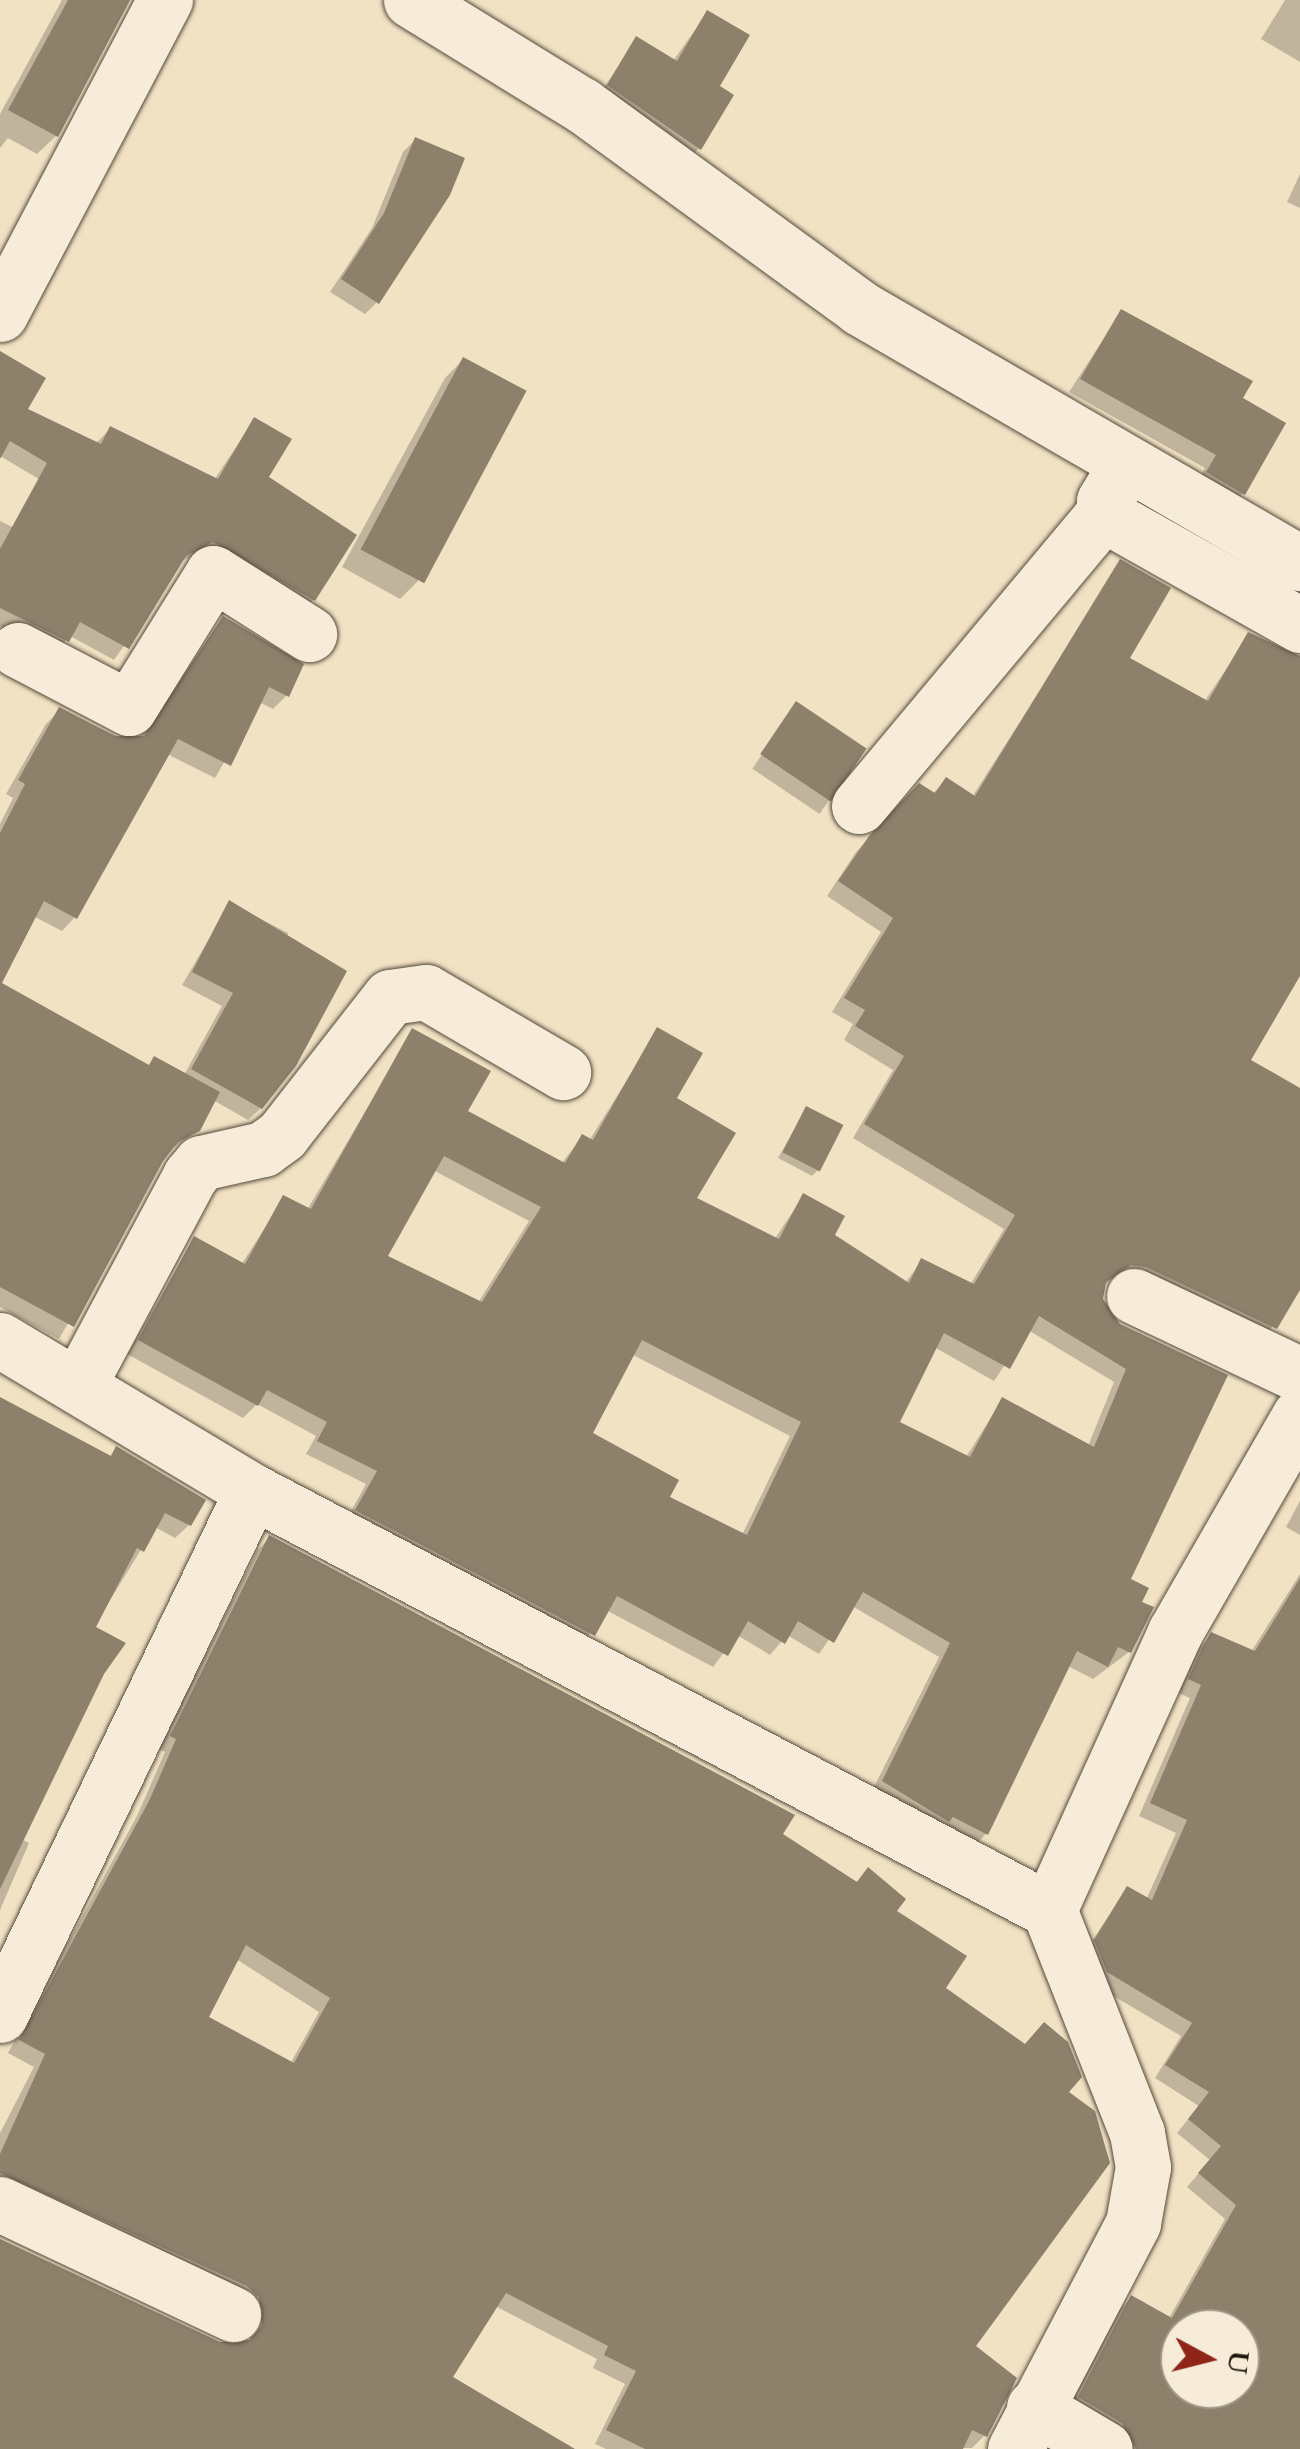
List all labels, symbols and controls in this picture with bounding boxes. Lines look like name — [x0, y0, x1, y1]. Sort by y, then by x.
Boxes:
north arrow — [1160, 2309, 1260, 2409]
text: U — [1218, 2349, 1258, 2376]

